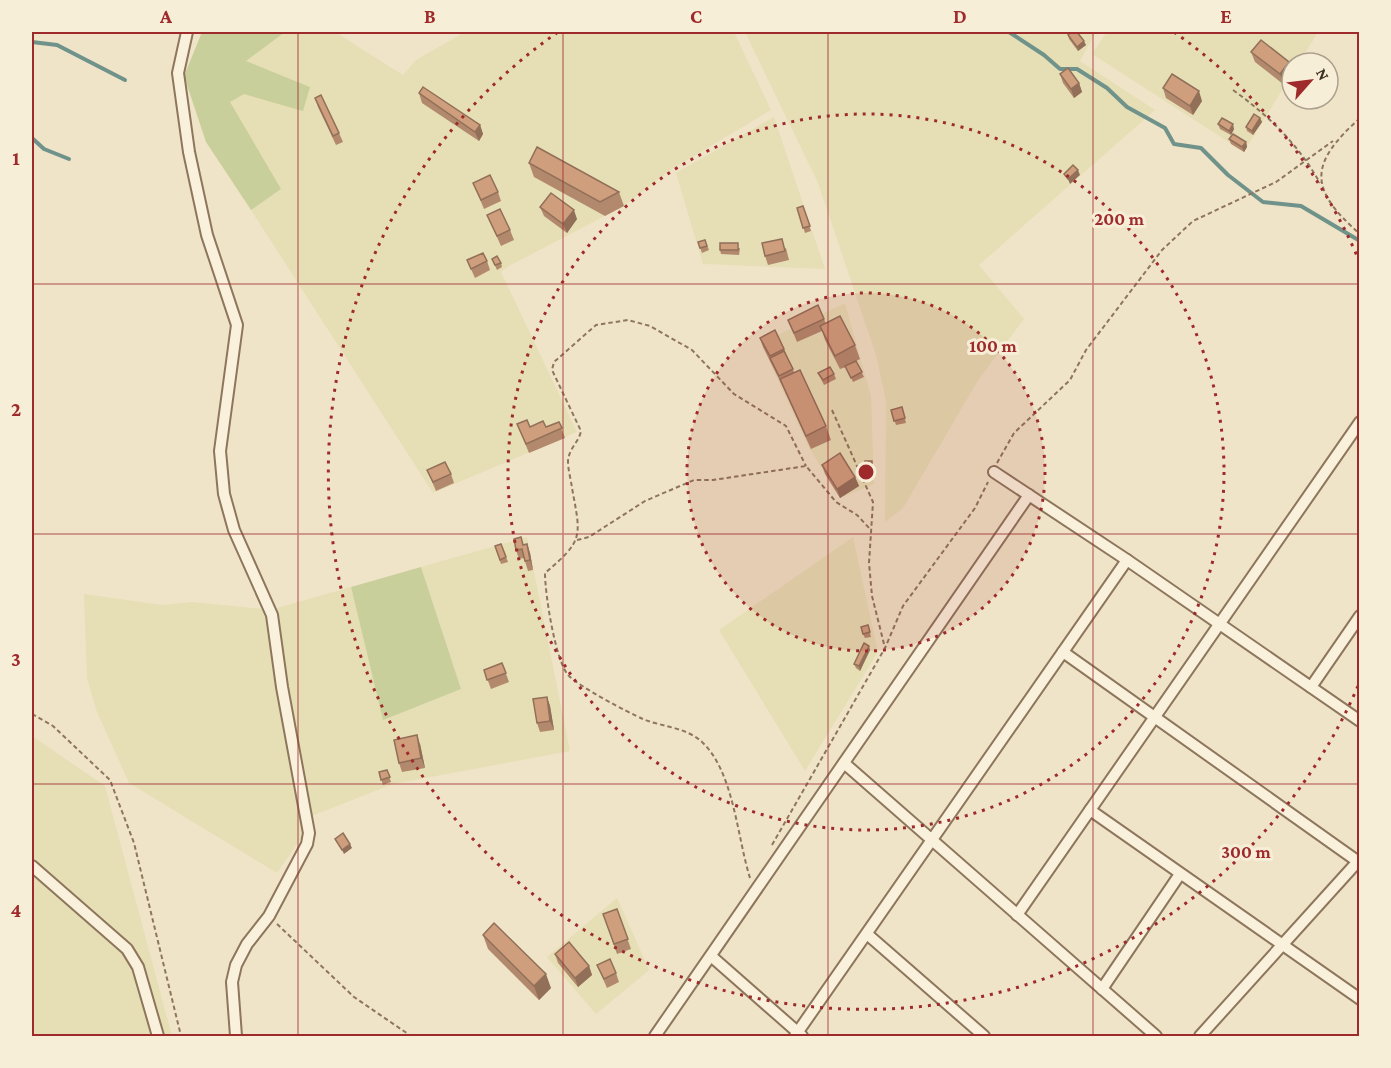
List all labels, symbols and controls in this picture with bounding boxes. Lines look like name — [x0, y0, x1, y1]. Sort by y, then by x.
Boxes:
text: A — [159, 5, 173, 27]
text: B — [424, 5, 436, 27]
text: C — [690, 5, 702, 27]
text: D — [953, 5, 967, 27]
text: E — [1220, 5, 1232, 27]
north arrow — [1280, 51, 1340, 111]
text: N — [1313, 65, 1333, 83]
text: 1 — [12, 147, 20, 169]
text: 200 m — [1094, 209, 1145, 229]
text: 100 m — [969, 336, 1017, 356]
text: 2 — [11, 398, 21, 420]
centre of rings — [856, 462, 876, 482]
text: 3 — [11, 648, 21, 670]
text: 300 m — [1221, 842, 1271, 862]
text: 4 — [11, 899, 22, 921]

